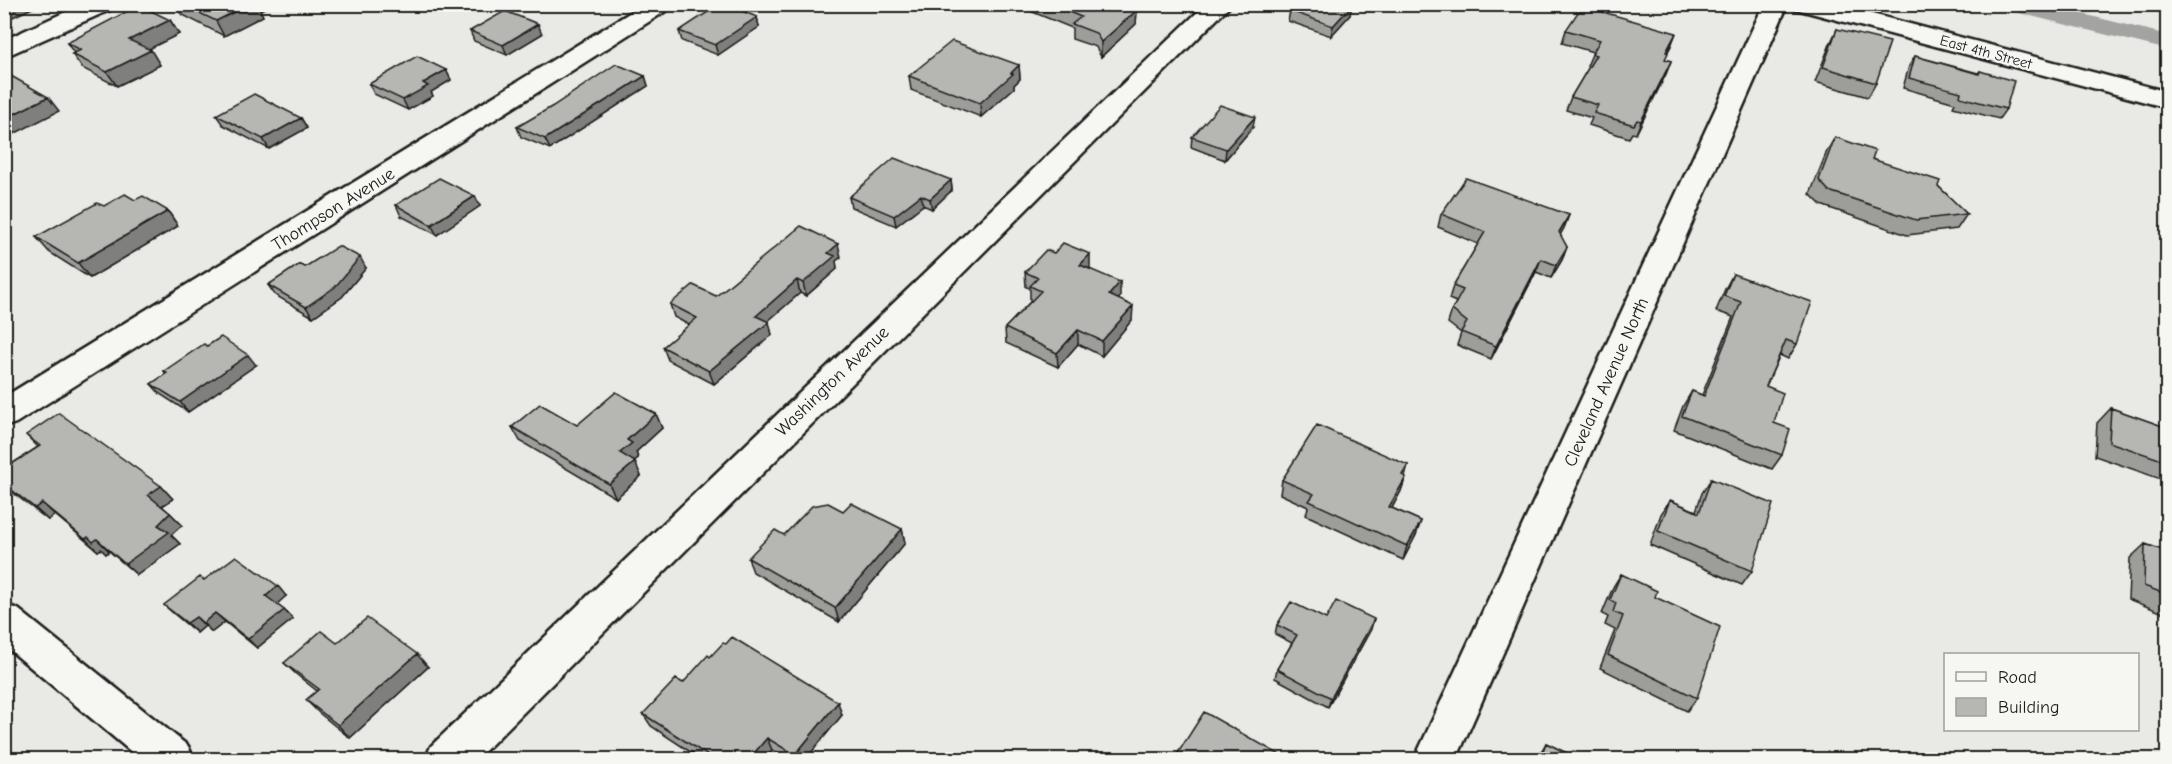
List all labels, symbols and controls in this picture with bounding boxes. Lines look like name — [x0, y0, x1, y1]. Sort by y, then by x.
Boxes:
street label: East 4th Street — [1938, 31, 2035, 73]
street label: Thompson Avenue — [268, 163, 398, 256]
street label: Cleveland Avenue North — [1560, 294, 1653, 470]
street label: Washington Avenue — [771, 322, 893, 441]
legend — [1944, 653, 2139, 731]
text: Road — [1998, 667, 2037, 688]
text: Building — [1998, 697, 2060, 718]

